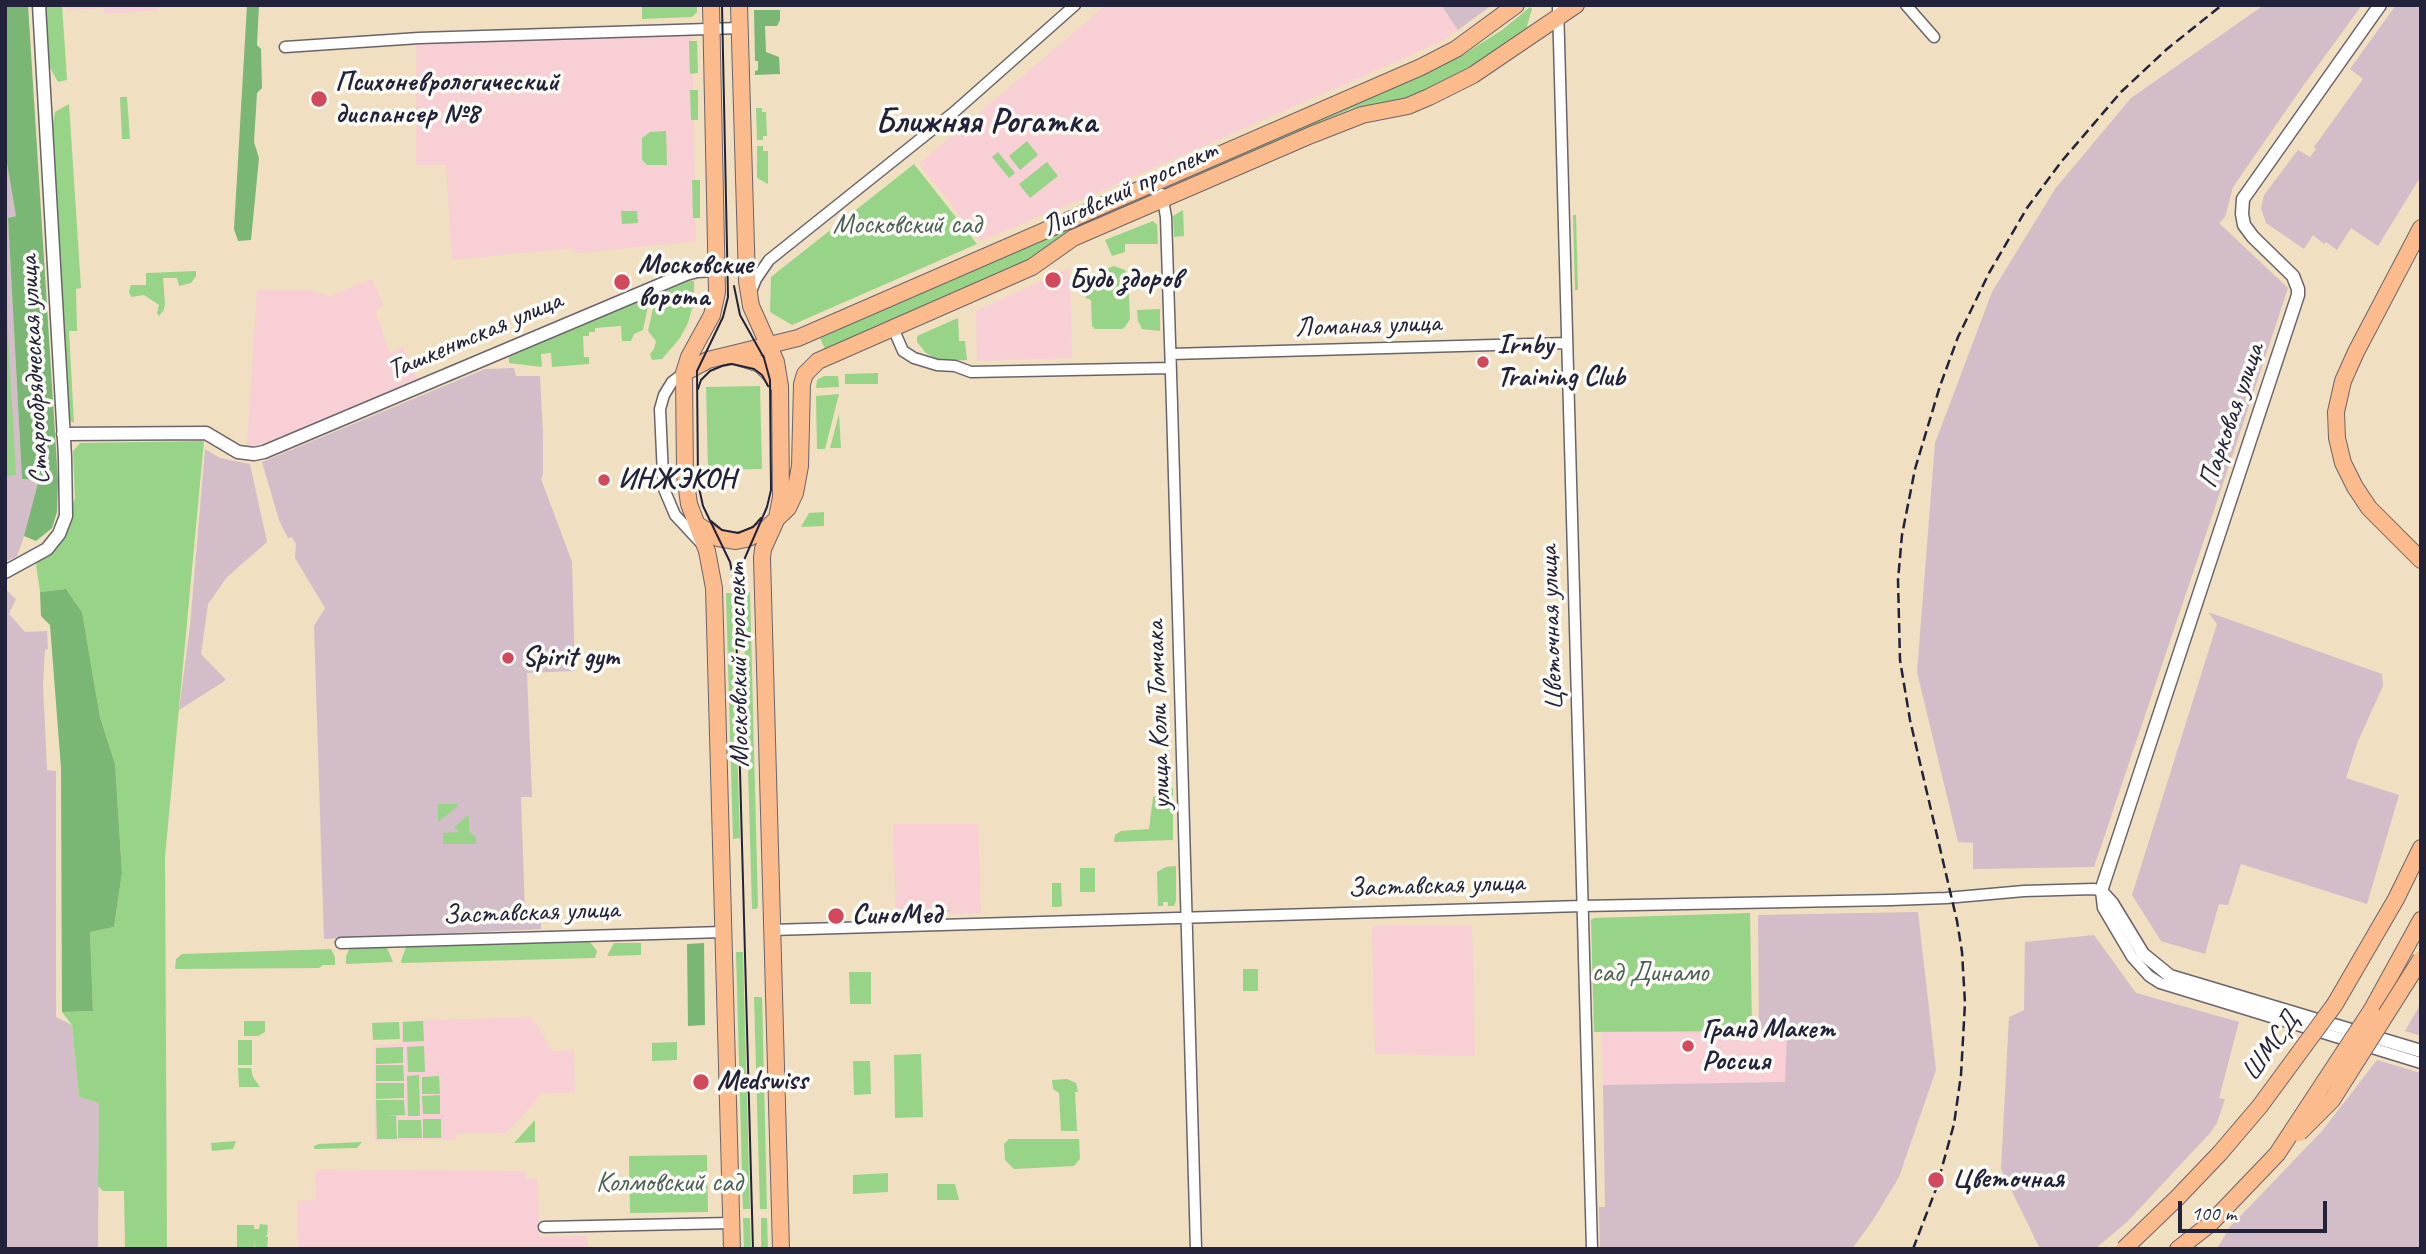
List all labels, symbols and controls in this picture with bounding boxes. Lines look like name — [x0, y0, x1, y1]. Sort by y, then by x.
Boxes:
place label: Психоневрологический диспансер №8 — [335, 66, 559, 132]
marker: Психоневрологический диспансер №8 — [309, 89, 329, 109]
district label: Ближняя Рогатка — [875, 102, 1097, 144]
street label: Лиговский проспект — [1037, 134, 1223, 244]
park label: Московский сад — [833, 209, 981, 243]
place label: Московские ворота — [638, 249, 753, 315]
street label: Старообрядческая улица — [12, 255, 58, 485]
place label: Будь здоров — [1069, 263, 1181, 297]
marker: Будь здоров — [1043, 270, 1063, 290]
marker: Московские ворота — [612, 272, 632, 292]
street label: Ташкентская улица — [383, 284, 567, 388]
street label: Ломаная улица — [1294, 307, 1442, 345]
place label: Irnby Training Club — [1497, 329, 1625, 395]
street label: Парковая улица — [2192, 339, 2272, 493]
marker: Irnby Training Club — [1475, 354, 1491, 370]
place label: ИНЖЭКОН — [618, 463, 736, 497]
marker: ИНЖЭКОН — [596, 472, 612, 488]
street label: Цветочная улица — [1532, 545, 1572, 711]
street label: Московский проспект — [720, 562, 758, 768]
street label: улица Коли Томчака — [1139, 620, 1179, 810]
place label: Spirit gym — [522, 641, 619, 675]
marker: Spirit gym — [500, 650, 516, 666]
street label: Заставская улица — [1347, 866, 1525, 906]
street label: Заставская улица — [442, 893, 620, 933]
place label: СиноМед — [852, 899, 942, 933]
marker: СиноМед — [826, 906, 846, 926]
park label: сад Динамо — [1592, 957, 1708, 991]
street label: ШМСД — [2235, 1006, 2307, 1088]
place label: Гранд Макет Россия — [1702, 1013, 1835, 1079]
marker: Гранд Макет Россия — [1680, 1038, 1696, 1054]
place label: Medswiss — [717, 1065, 807, 1099]
marker: Medswiss — [691, 1072, 711, 1092]
place label: Цветочная — [1952, 1163, 2064, 1197]
park label: Колмовский сад — [596, 1167, 742, 1201]
marker: Цветочная — [1926, 1170, 1946, 1190]
scale bar — [2181, 1188, 2330, 1232]
text: 100 m — [2191, 1200, 2236, 1226]

